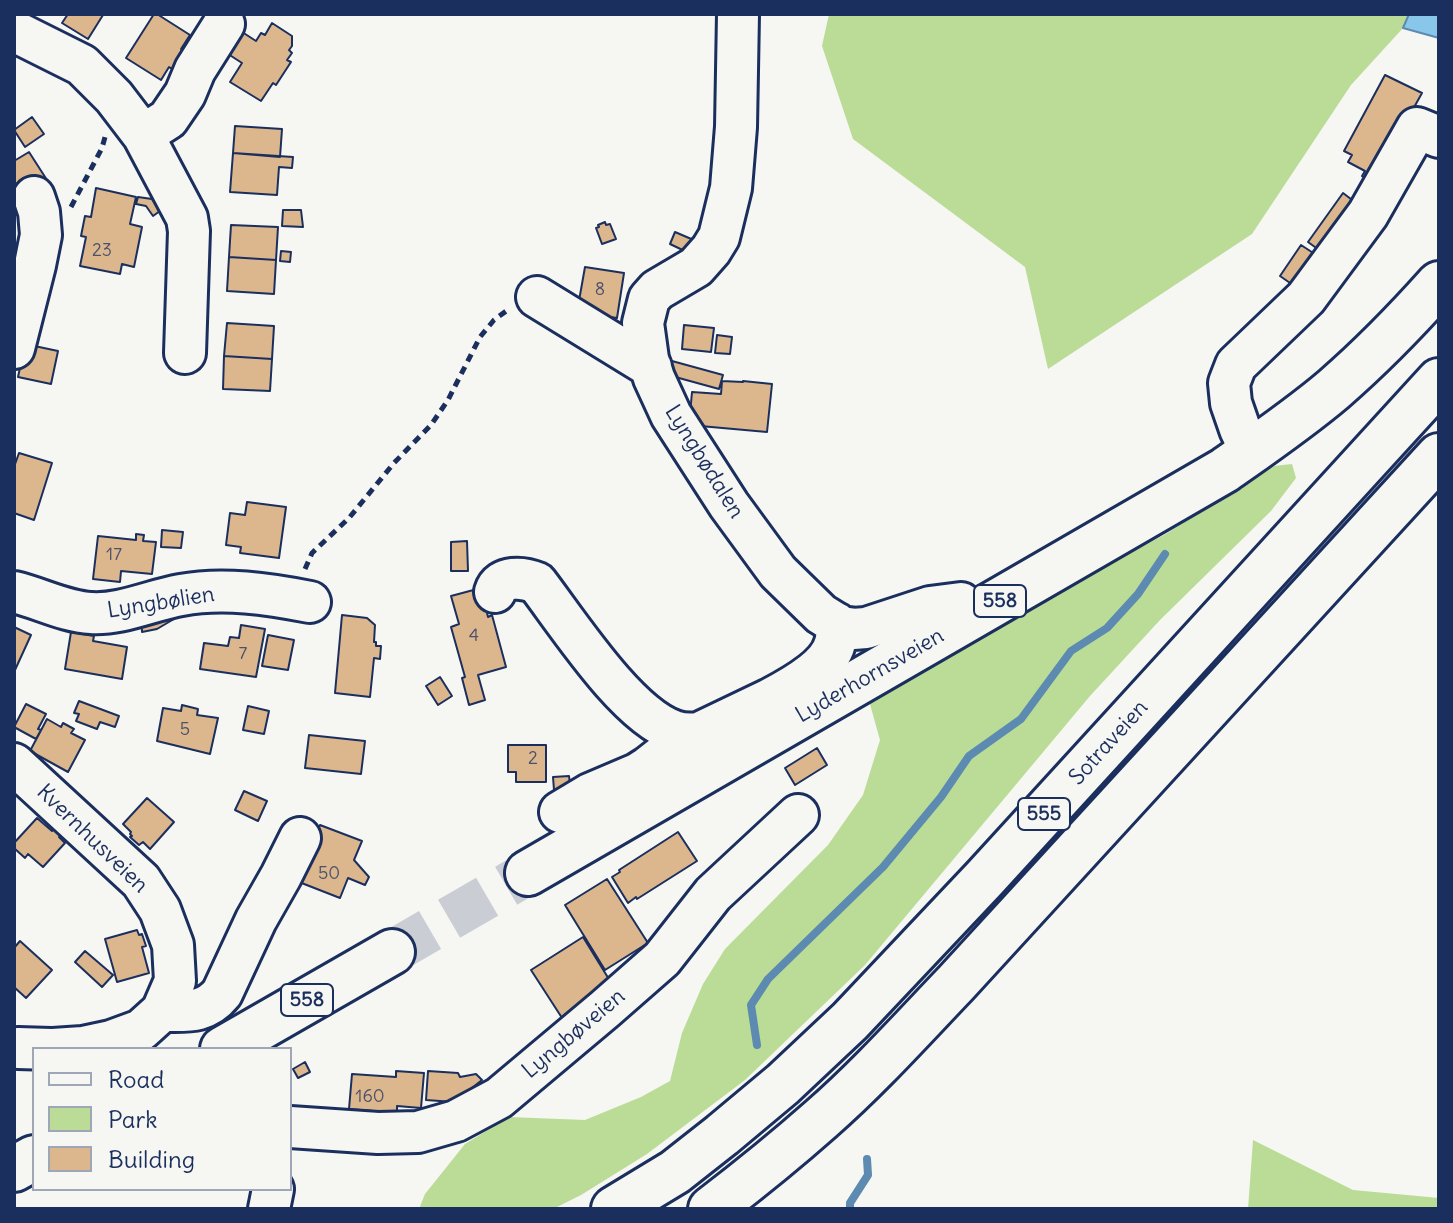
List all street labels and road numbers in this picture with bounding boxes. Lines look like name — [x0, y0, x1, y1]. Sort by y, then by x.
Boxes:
street label: Lyngbødalen — [659, 400, 749, 524]
street label: Lyngbølien — [106, 582, 216, 624]
road number: 558 — [974, 585, 1026, 617]
street label: Lyderhornsveien — [791, 623, 949, 729]
street label: Sotraveien — [1064, 695, 1154, 791]
street label: Kvernhusveien — [31, 779, 153, 899]
road number: 555 — [1018, 798, 1070, 830]
street label: Lyngbøveien — [517, 983, 631, 1085]
road number: 558 — [281, 984, 333, 1016]

